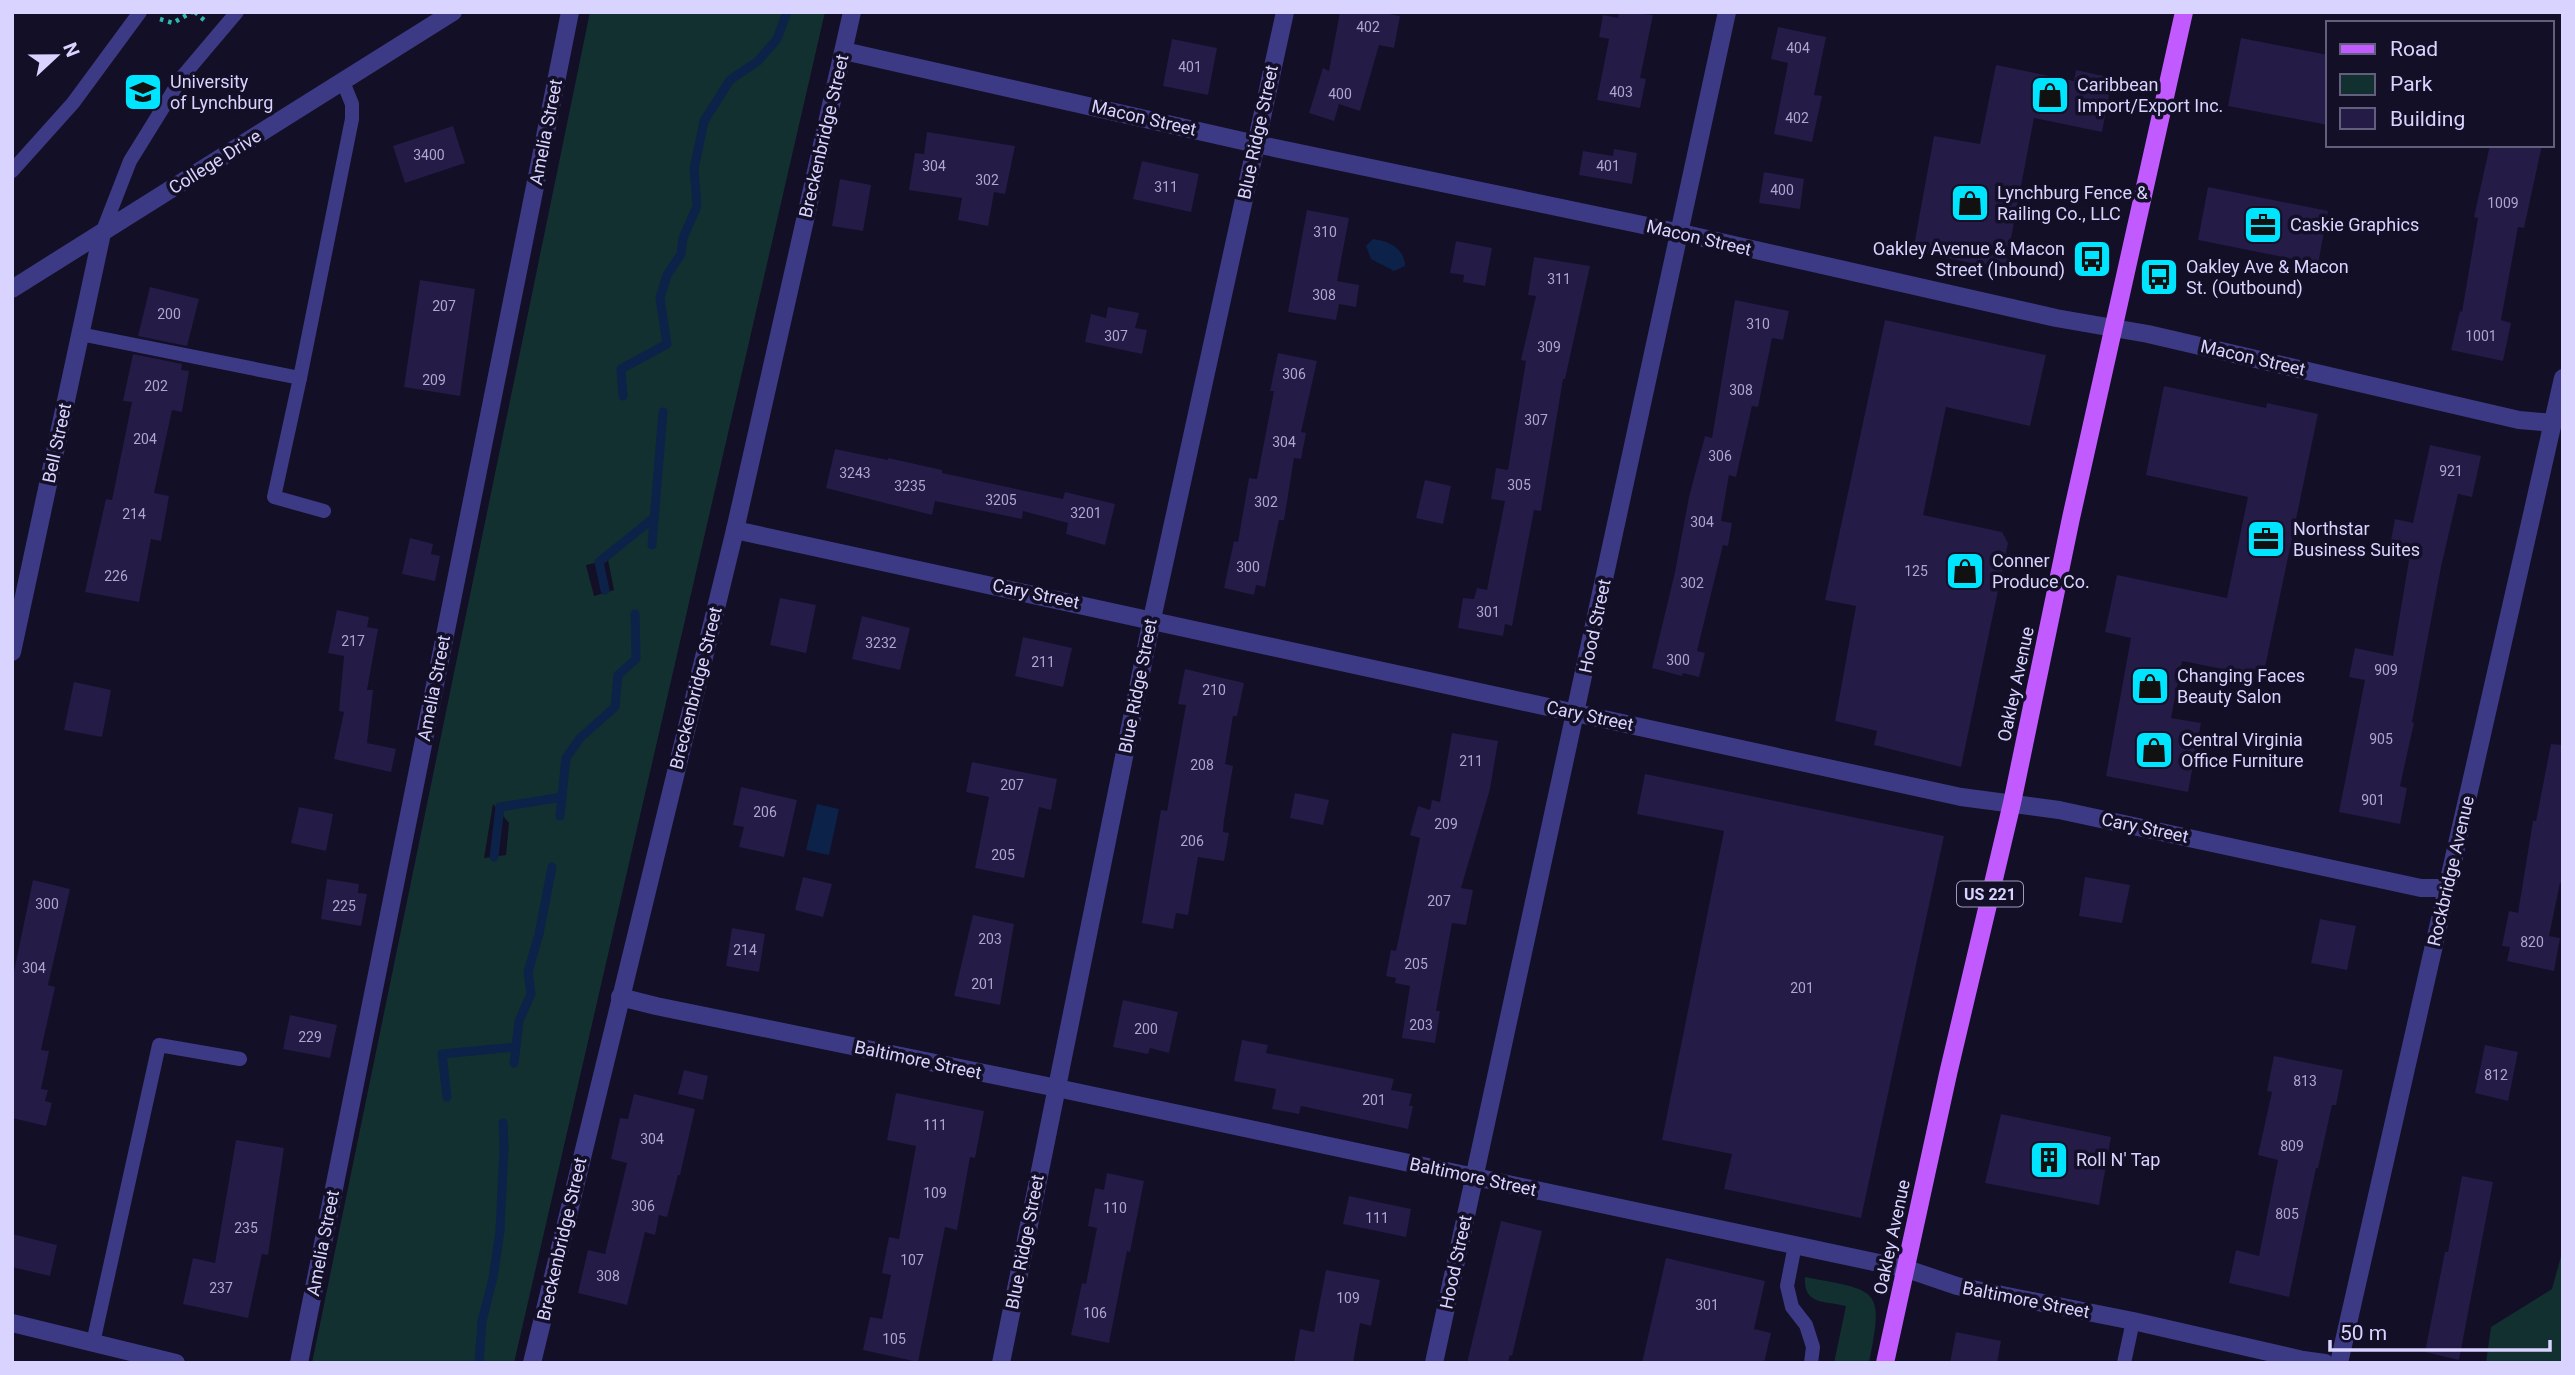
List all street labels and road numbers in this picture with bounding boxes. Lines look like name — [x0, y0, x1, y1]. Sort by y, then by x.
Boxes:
street label: Breckenbridge Street — [795, 52, 853, 220]
street label: Blue Ridge Street — [1233, 63, 1282, 201]
street label: Amelia Street — [525, 77, 566, 187]
street label: Macon Street — [1090, 95, 1199, 140]
street label: College Drive — [165, 125, 265, 198]
street label: Macon Street — [1645, 215, 1754, 260]
street label: Macon Street — [2199, 335, 2308, 380]
street label: Bell Street — [38, 401, 75, 485]
street label: Cary Street — [991, 574, 1082, 613]
street label: Hood Street — [1574, 577, 1615, 675]
street label: Breckenbridge Street — [665, 604, 726, 771]
street label: Blue Ridge Street — [1114, 617, 1161, 755]
street label: Oakley Avenue — [1993, 625, 2038, 743]
street label: Amelia Street — [413, 633, 454, 743]
street label: Cary Street — [1545, 696, 1636, 735]
street label: Rockbridge Avenue — [2423, 794, 2478, 948]
street label: Cary Street — [2100, 808, 2191, 847]
road number: US 221 — [1957, 881, 2023, 906]
street label: Baltimore Street — [853, 1036, 984, 1083]
street label: Baltimore Street — [1408, 1153, 1539, 1200]
street label: Breckenbridge Street — [533, 1155, 591, 1323]
street label: Blue Ridge Street — [1001, 1173, 1048, 1311]
street label: Oakley Avenue — [1869, 1178, 1914, 1296]
street label: Amelia Street — [302, 1188, 343, 1298]
street label: Hood Street — [1435, 1213, 1476, 1311]
street label: Baltimore Street — [1961, 1277, 2092, 1322]

